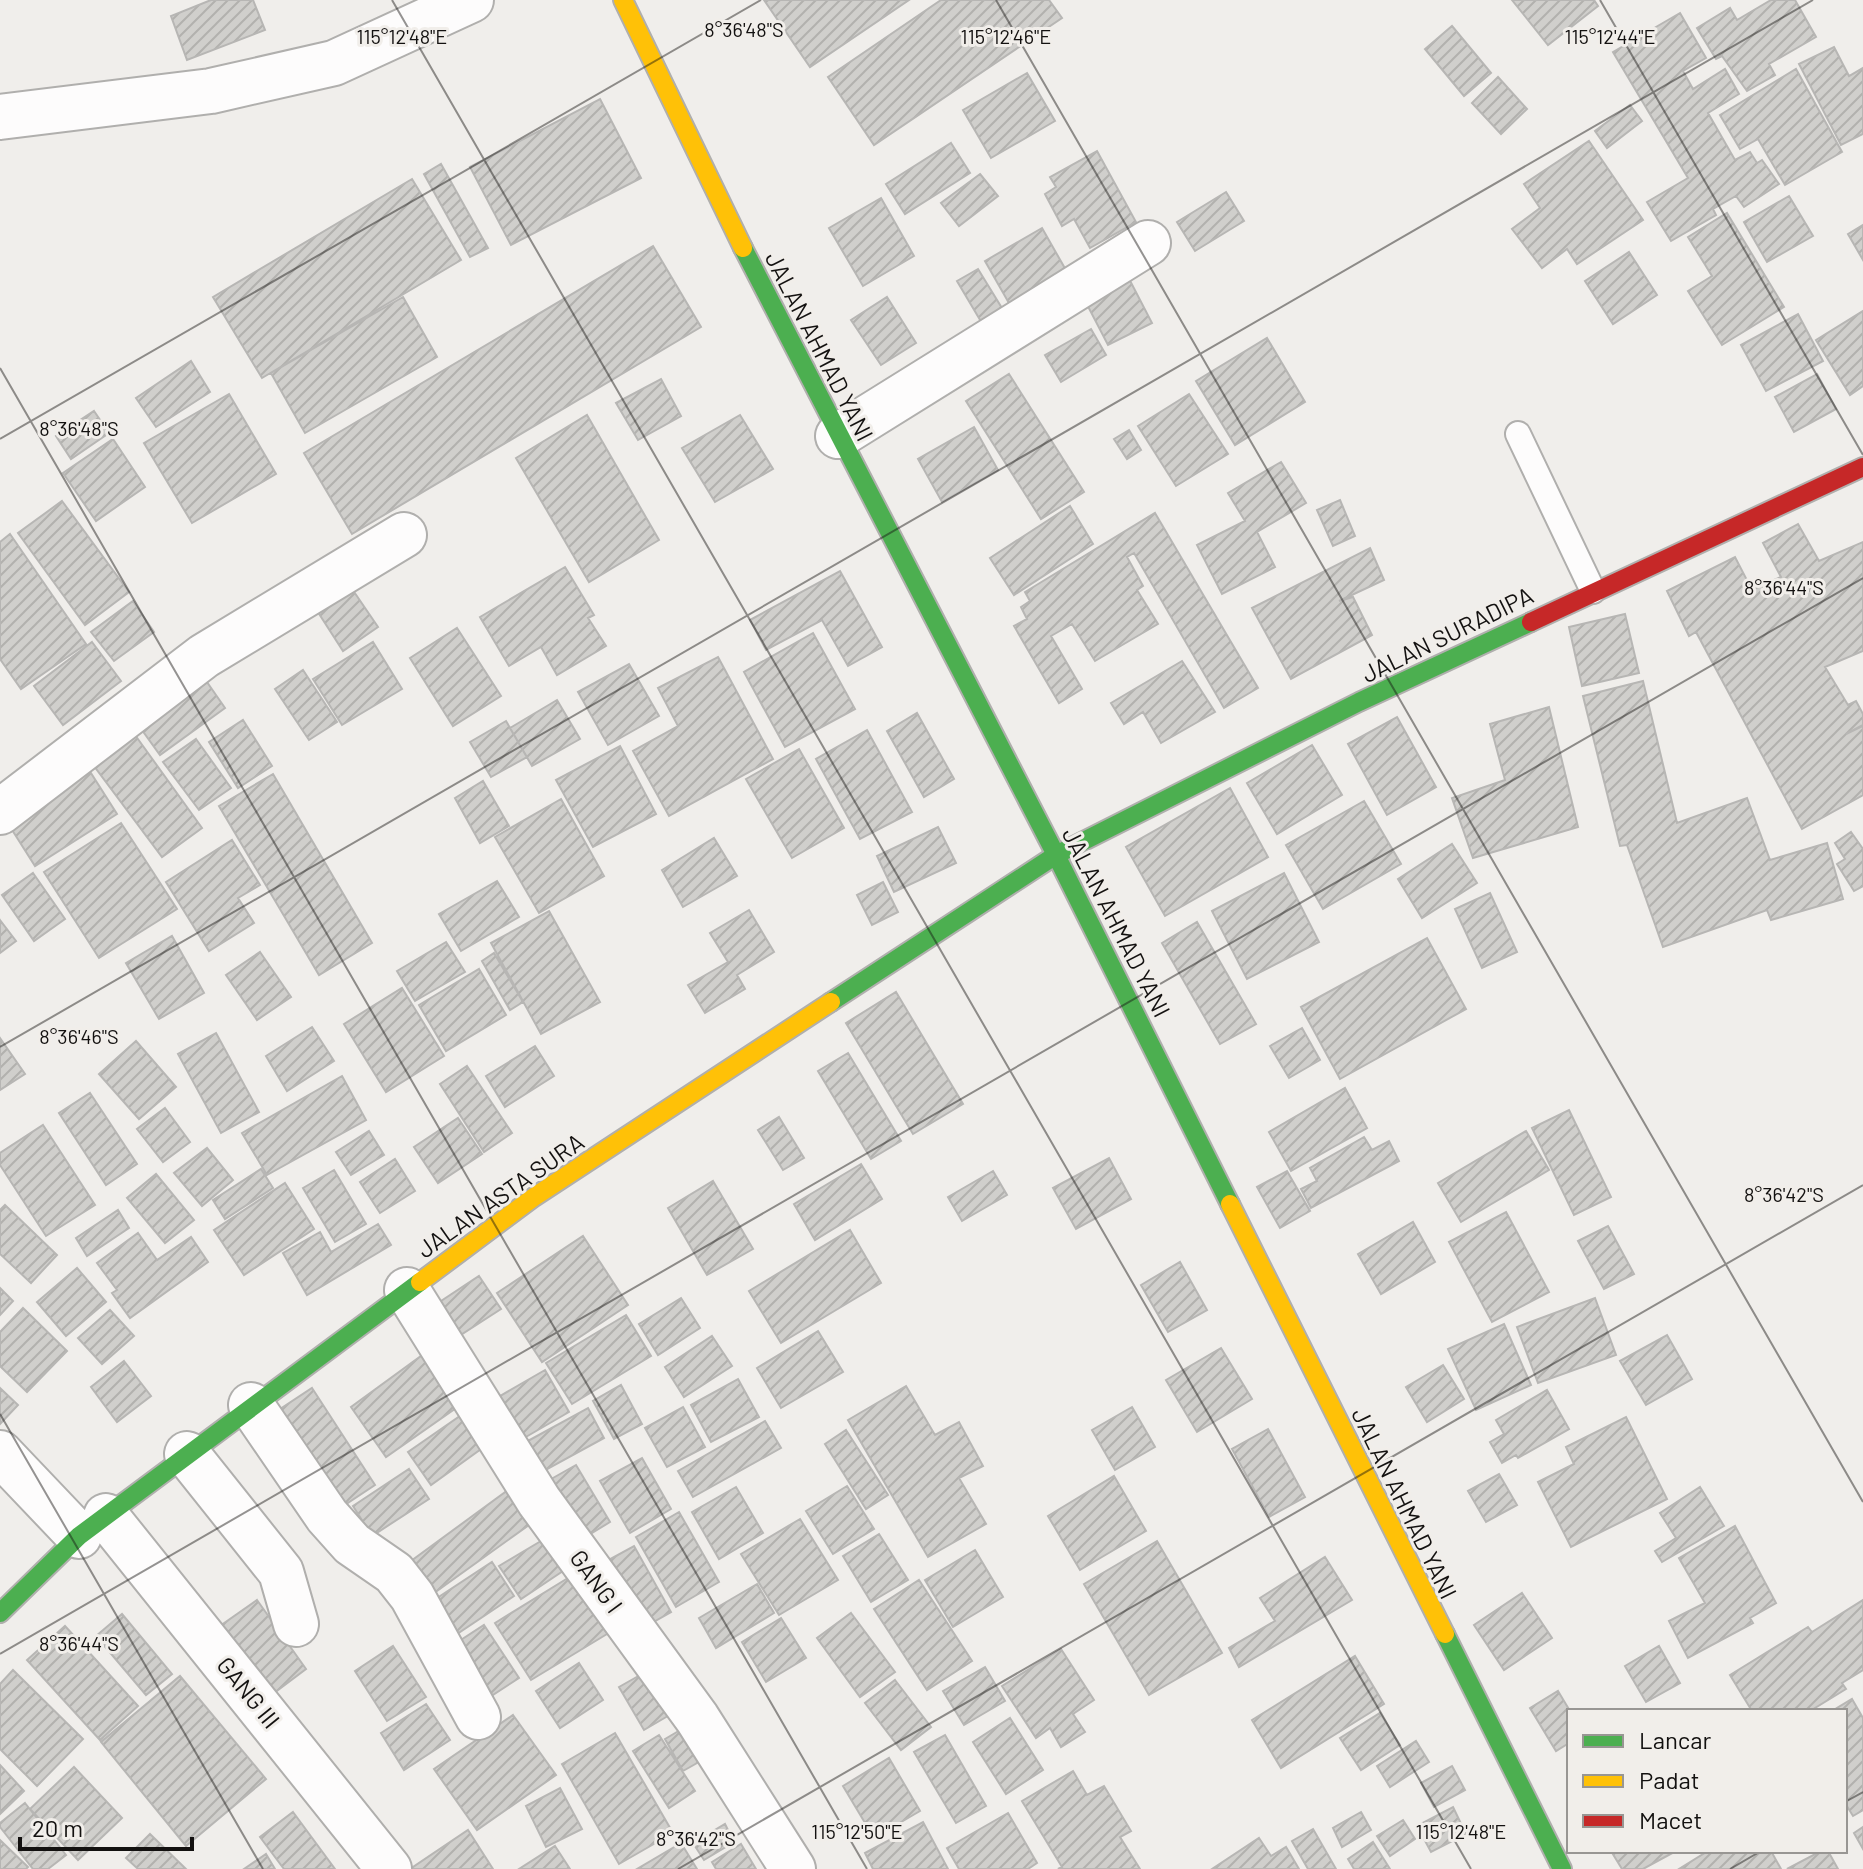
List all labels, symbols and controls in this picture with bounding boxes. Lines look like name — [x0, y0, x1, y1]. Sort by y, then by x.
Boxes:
text: 8°36'48"S — [704, 17, 784, 41]
text: 115°12'48"E — [357, 24, 447, 48]
text: 115°12'46"E — [961, 24, 1051, 48]
text: 115°12'44"E — [1564, 24, 1656, 48]
street label: JALAN AHMAD YANI — [760, 246, 880, 446]
text: 8°36'48"S — [39, 416, 119, 440]
text: 8°36'44"S — [1744, 575, 1824, 599]
street label: JALAN SURADIPA — [1356, 580, 1538, 688]
street label: JALAN AHMAD YANI — [1057, 822, 1177, 1022]
text: 8°36'46"S — [39, 1024, 119, 1048]
street label: JALAN ASTA SURA — [411, 1127, 589, 1263]
text: 8°36'42"S — [1744, 1182, 1824, 1206]
street label: JALAN AHMAD YANI — [1346, 1403, 1464, 1603]
street label: GANG I — [564, 1544, 630, 1618]
text: 8°36'44"S — [39, 1631, 119, 1655]
street label: GANG III — [211, 1650, 287, 1734]
legend — [1567, 1709, 1847, 1853]
text: Lancar — [1639, 1725, 1711, 1754]
text: Padat — [1639, 1765, 1699, 1794]
scale bar — [20, 1801, 192, 1851]
text: Macet — [1639, 1805, 1702, 1834]
text: 20 m — [32, 1813, 83, 1842]
text: 115°12'50"E — [811, 1819, 903, 1843]
text: 115°12'48"E — [1416, 1819, 1506, 1843]
text: 8°36'42"S — [656, 1826, 736, 1850]

